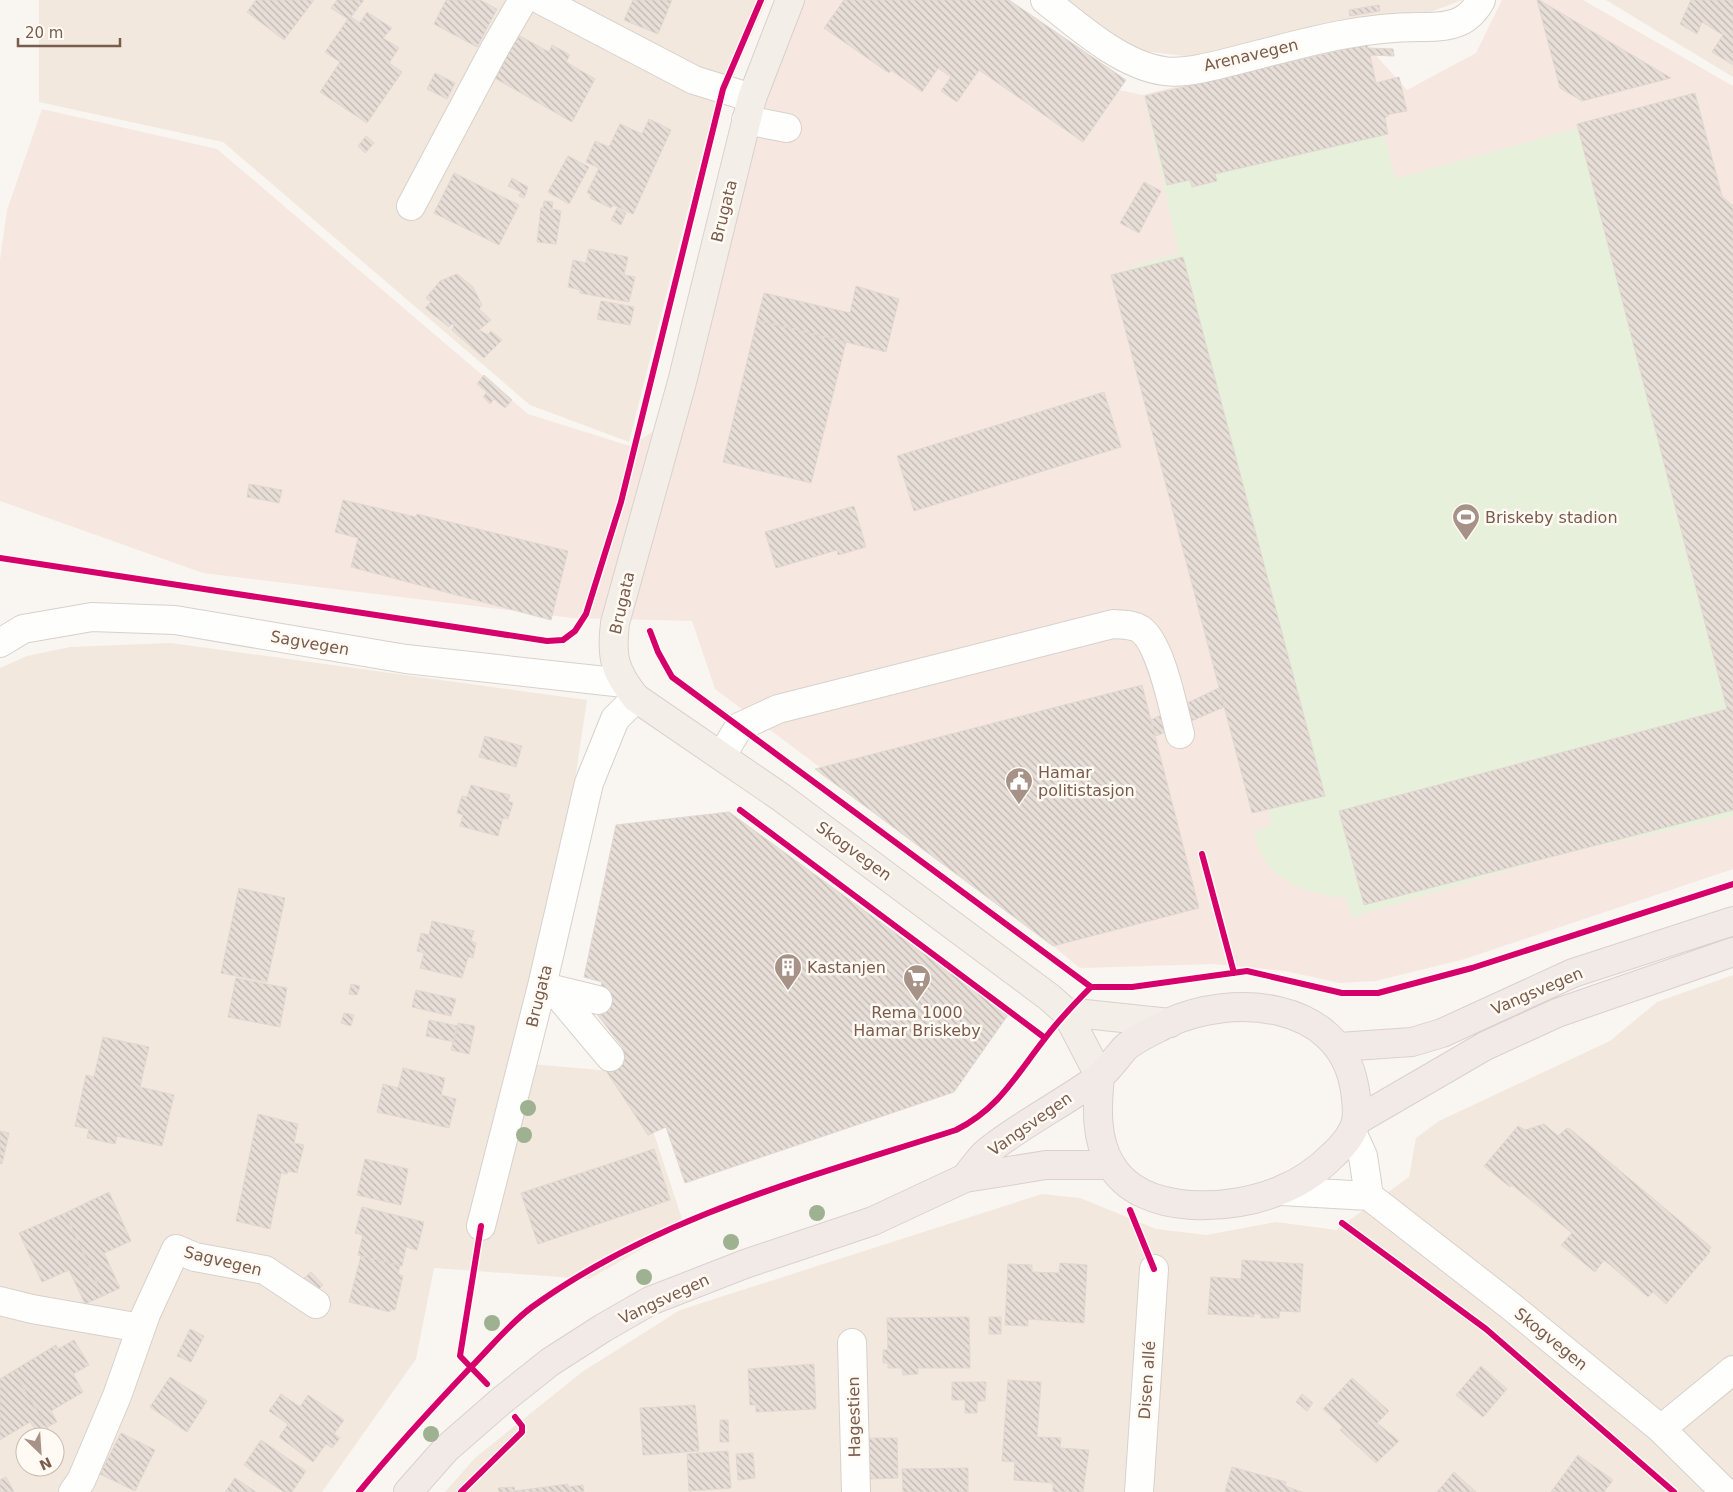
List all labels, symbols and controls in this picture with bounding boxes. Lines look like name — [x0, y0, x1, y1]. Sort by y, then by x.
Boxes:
scale bar — [18, 15, 120, 47]
text: 20 m — [25, 24, 63, 42]
street label: Arenavegen — [1202, 35, 1300, 75]
street label: Brugata — [707, 178, 741, 244]
sports icon: Briskeby stadion — [1451, 502, 1481, 541]
place label: Briskeby stadion — [1485, 508, 1618, 527]
street label: Brugata — [606, 570, 638, 636]
street label: Sagvegen — [269, 627, 351, 659]
place label: Hamar politistasjon — [1038, 763, 1135, 800]
public building icon: Hamar politistasjon — [1004, 766, 1034, 805]
street label: Skogvegen — [813, 817, 895, 885]
building icon: Kastanjen — [773, 952, 803, 991]
place label: Kastanjen — [807, 958, 886, 977]
street label: Brugata — [522, 963, 556, 1029]
supermarket icon: Rema 1000 Hamar Briskeby — [902, 963, 932, 1002]
street label: Vangsvegen — [1488, 963, 1586, 1019]
place label: Rema 1000 Hamar Briskeby — [853, 1003, 981, 1040]
street label: Vangsvegen — [985, 1088, 1075, 1160]
street label: Sagvegen — [182, 1242, 264, 1280]
street label: Vangsvegen — [616, 1270, 712, 1328]
street label: Skogvegen — [1511, 1304, 1591, 1374]
street label: Disen allé — [1135, 1340, 1159, 1420]
street label: Hagestien — [844, 1376, 864, 1458]
north arrow — [15, 1427, 65, 1477]
text: N — [37, 1454, 54, 1474]

